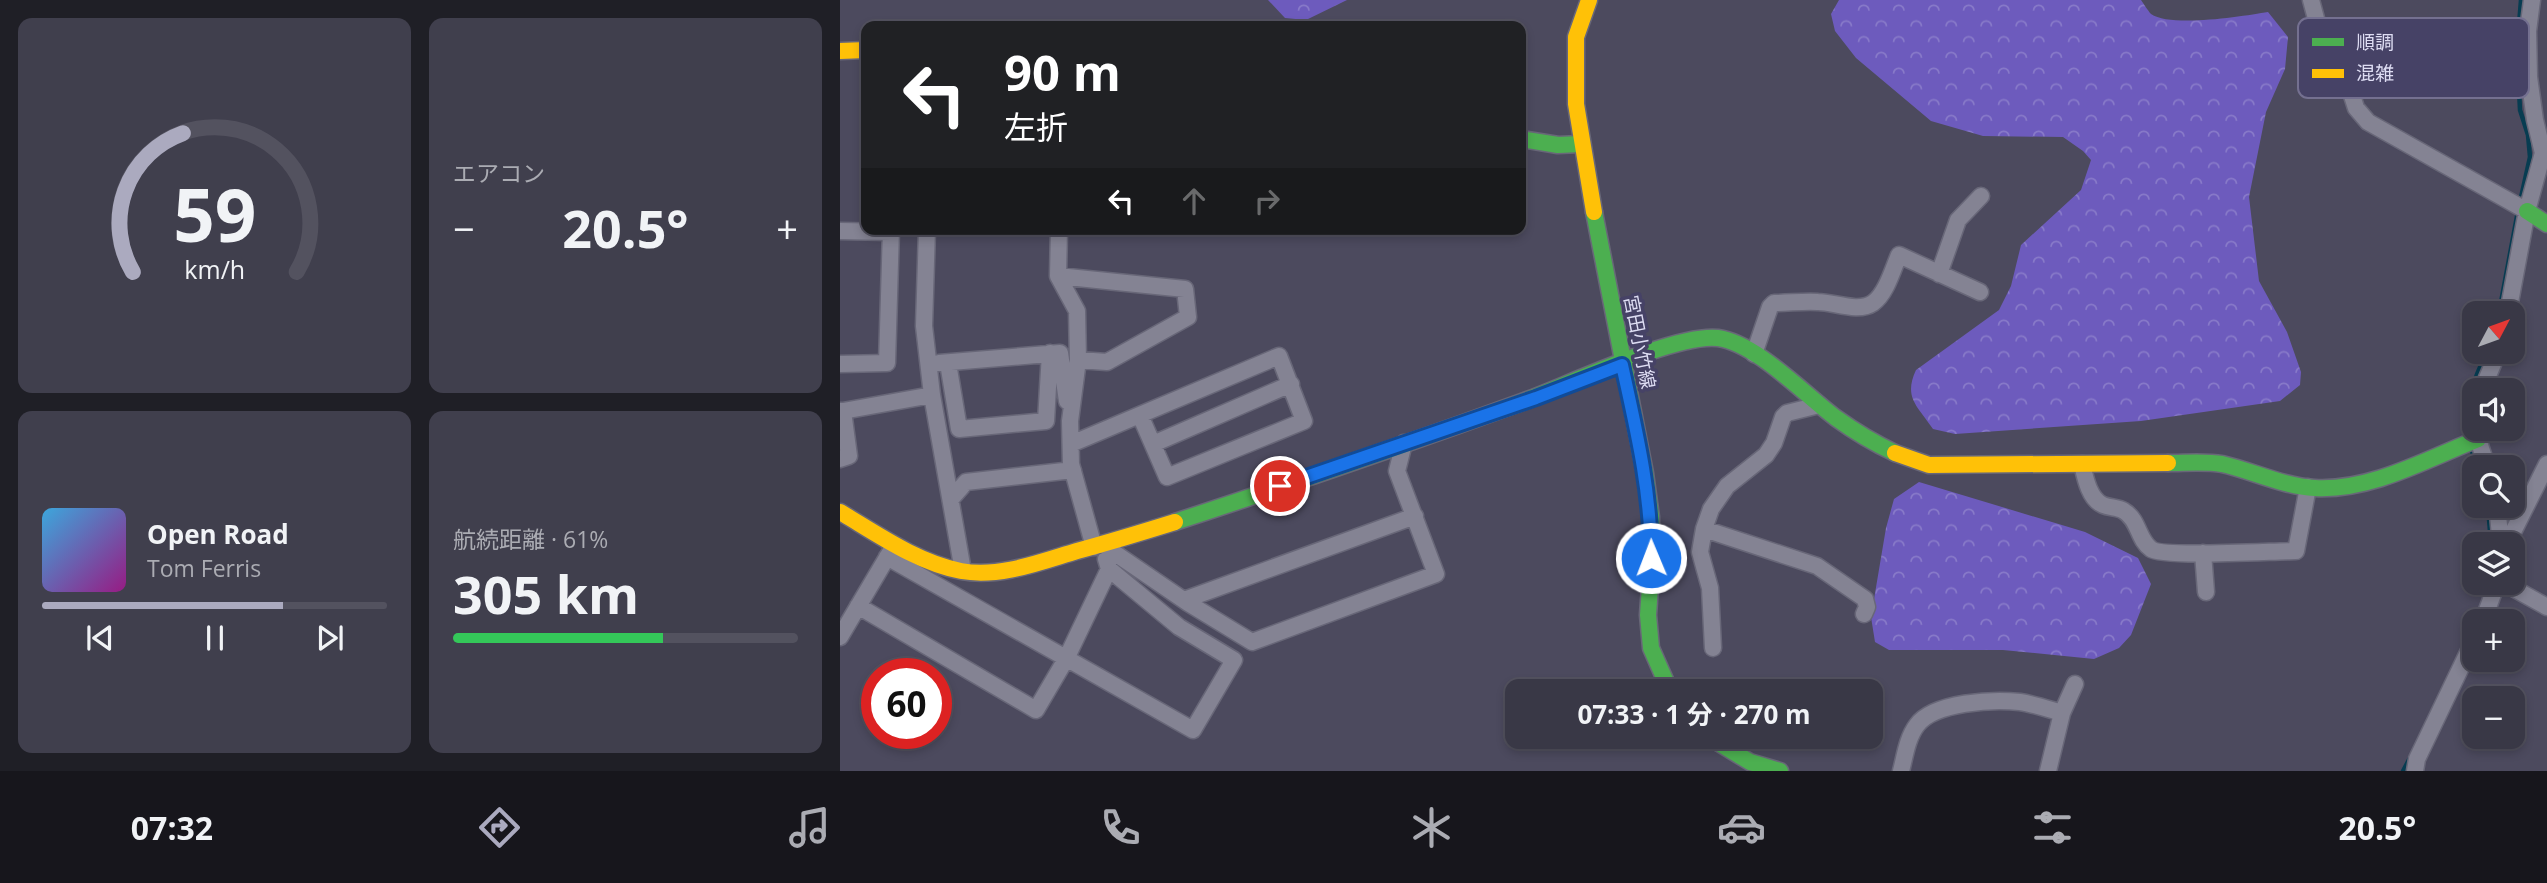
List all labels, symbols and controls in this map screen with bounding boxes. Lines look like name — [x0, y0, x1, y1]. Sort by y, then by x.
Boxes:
legend — [2298, 18, 2529, 98]
text: 順調 — [2356, 29, 2394, 55]
text: 90 m — [1004, 39, 1121, 105]
icon: left — [889, 49, 980, 140]
text: 混雑 — [2356, 60, 2394, 86]
text: 左折 — [1004, 105, 1068, 148]
text: エアコン — [453, 157, 545, 189]
text: 59 — [173, 164, 256, 263]
icon: left — [1102, 182, 1140, 220]
icon: ahead — [1175, 182, 1213, 220]
icon: right — [1248, 182, 1286, 220]
text: 20.5° — [562, 192, 689, 263]
text: − — [453, 202, 475, 254]
text: + — [776, 202, 798, 254]
text: km/h — [184, 251, 245, 285]
street label: 宮田小竹線 — [1618, 293, 1662, 391]
north arrow — [2462, 301, 2525, 364]
map controls — [2462, 301, 2525, 749]
button: sound — [2462, 378, 2525, 441]
button: search — [2462, 455, 2525, 518]
pin — [1250, 456, 1310, 516]
icon: arrive — [1261, 467, 1299, 505]
text: Open Road — [147, 516, 289, 552]
position arrow — [1614, 521, 1688, 595]
text: 航続距離 · 61% — [453, 523, 608, 555]
button: layers — [2462, 532, 2525, 595]
text: Tom Ferris — [147, 552, 261, 584]
text: 305 km — [453, 558, 639, 629]
button: + — [2462, 609, 2525, 672]
icon: previous — [81, 619, 119, 657]
icon: pause — [196, 619, 234, 657]
icon: next — [311, 619, 349, 657]
speed limit sign: 60 — [861, 658, 952, 749]
button: − — [2462, 686, 2525, 749]
text: 07:33 · 1 分 · 270 m — [1577, 696, 1811, 732]
icon: directions — [475, 803, 524, 852]
icon: music — [785, 803, 834, 852]
icon: phone — [1096, 803, 1145, 852]
icon: climate — [1407, 803, 1456, 852]
icon: car — [1717, 803, 1766, 852]
icon: filters — [2028, 803, 2077, 852]
text: 07:32 — [131, 806, 213, 849]
text: 20.5° — [2338, 806, 2416, 849]

